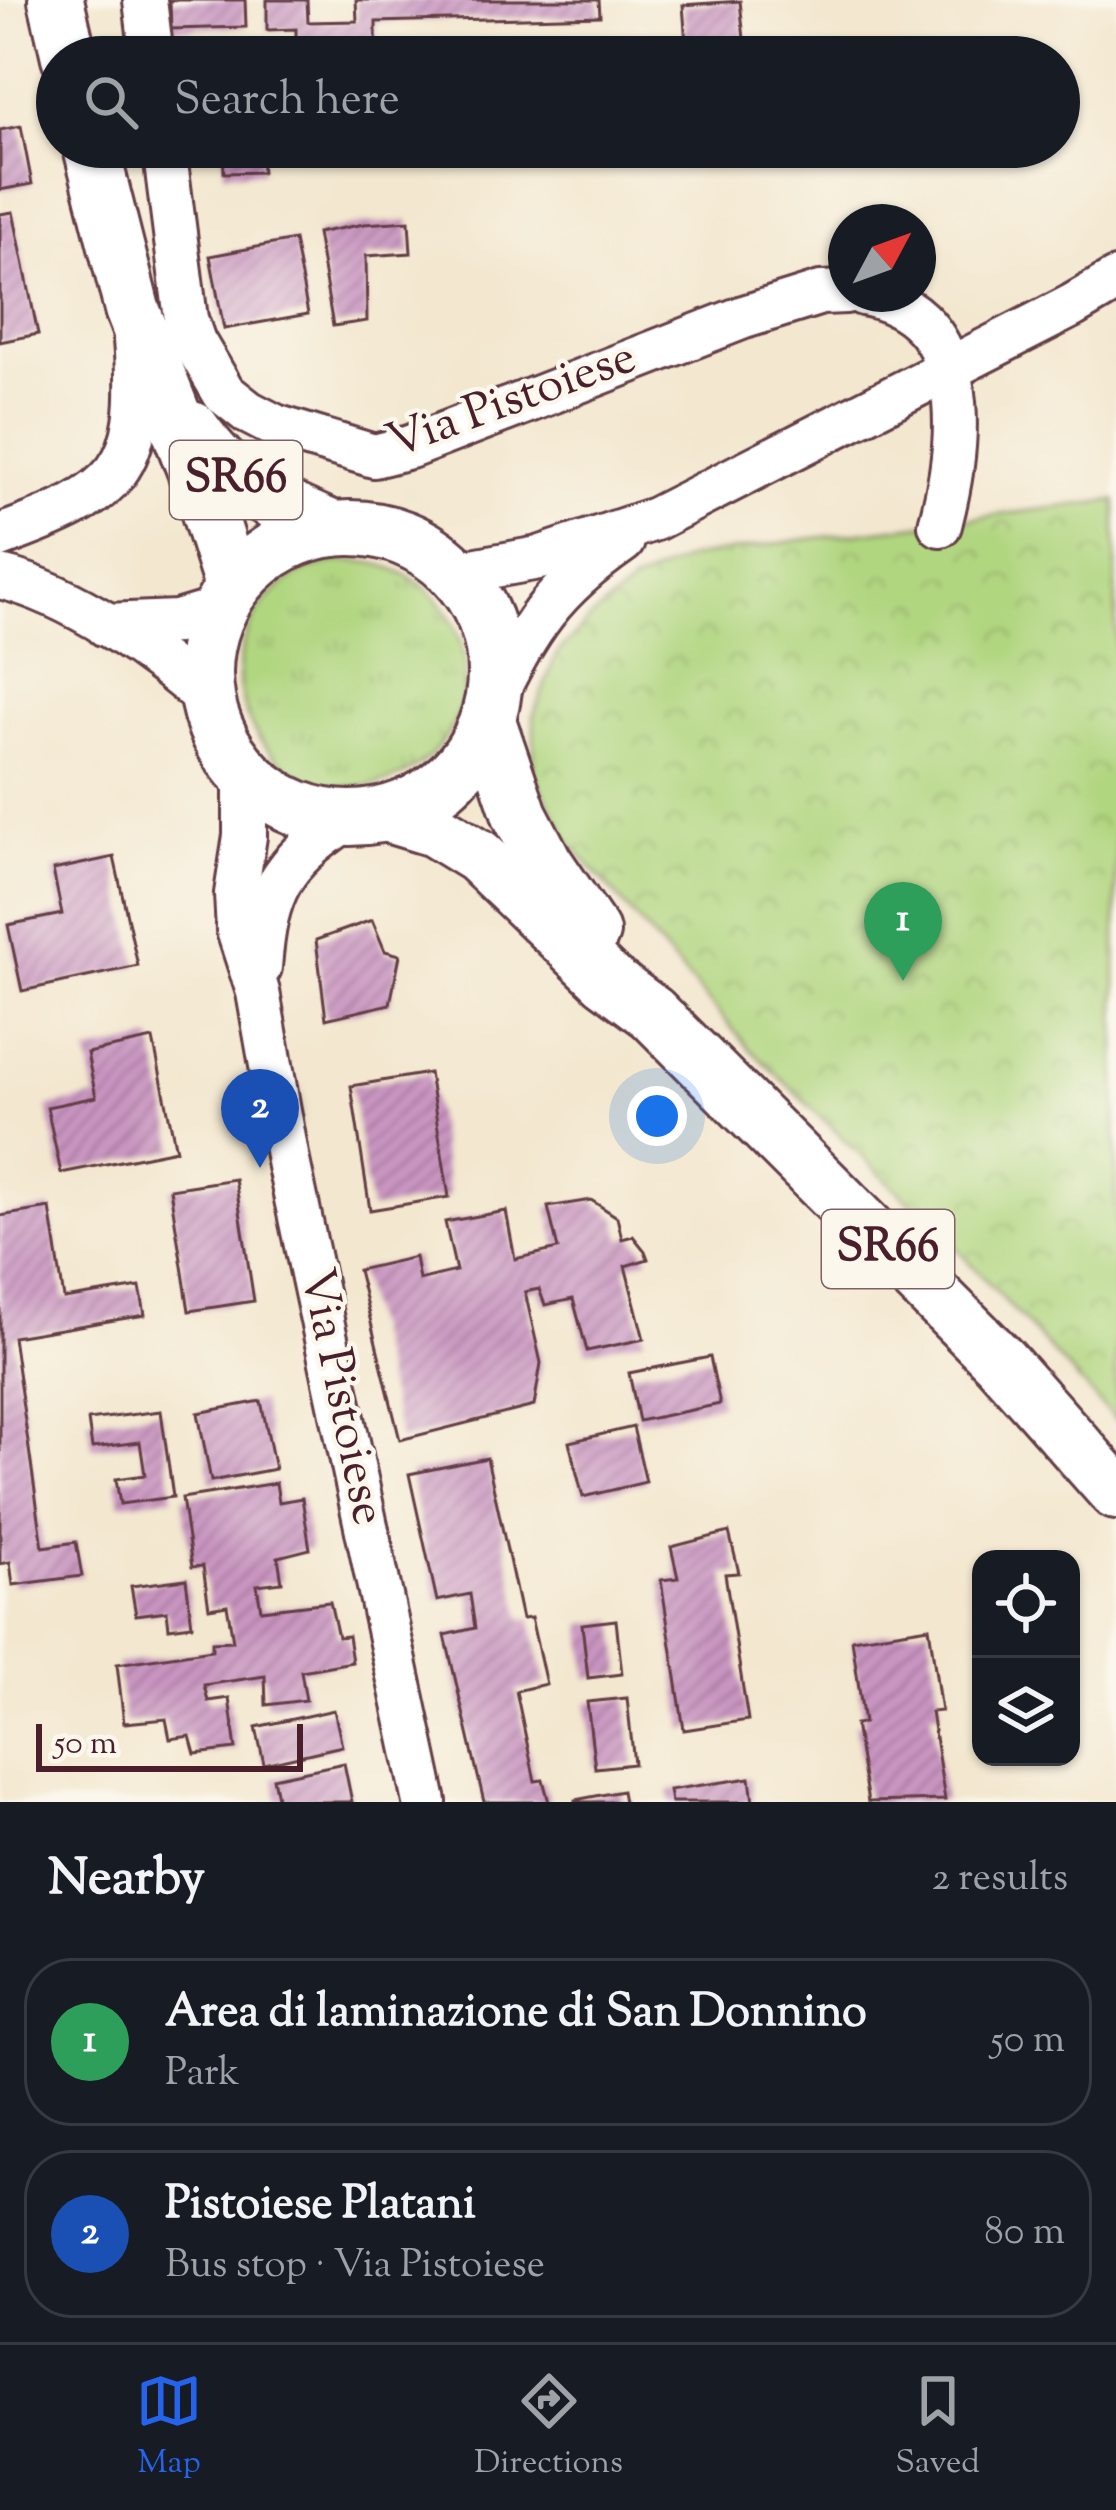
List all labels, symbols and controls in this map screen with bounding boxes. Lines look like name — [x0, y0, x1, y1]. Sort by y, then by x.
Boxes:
search box — [36, 36, 1080, 168]
icon: search — [78, 69, 144, 135]
text: Search here — [174, 70, 400, 135]
north arrow — [828, 204, 936, 312]
street label: Via Pistoiese — [378, 325, 646, 479]
road number: SR66 — [170, 441, 302, 519]
pin: 1 — [864, 882, 942, 981]
pin: 2 — [221, 1069, 299, 1168]
your location — [627, 1086, 687, 1146]
road number: SR66 — [822, 1210, 954, 1288]
street label: Via Pistoiese — [279, 1262, 401, 1532]
map controls — [972, 1550, 1080, 1766]
button: locate — [972, 1550, 1080, 1658]
button: layers — [972, 1658, 1080, 1766]
scale bar — [36, 1718, 303, 1771]
text: 50 m — [54, 1721, 117, 1769]
text: Nearby — [48, 1844, 205, 1917]
text: 2 results — [932, 1852, 1068, 1908]
text: Area di laminazione di San Donnino — [165, 1982, 867, 2047]
text: 1 — [83, 2014, 97, 2070]
text: 50 m — [990, 2014, 1065, 2070]
text: Park — [165, 2047, 240, 2103]
text: Pistoiese Platani — [165, 2174, 476, 2239]
text: 2 — [81, 2206, 99, 2262]
text: 80 m — [984, 2206, 1065, 2262]
text: Bus stop · Via Pistoiese — [165, 2239, 545, 2295]
tab: Map — [136, 2368, 202, 2488]
tab: Directions — [474, 2368, 623, 2488]
tab: Saved — [895, 2368, 980, 2488]

